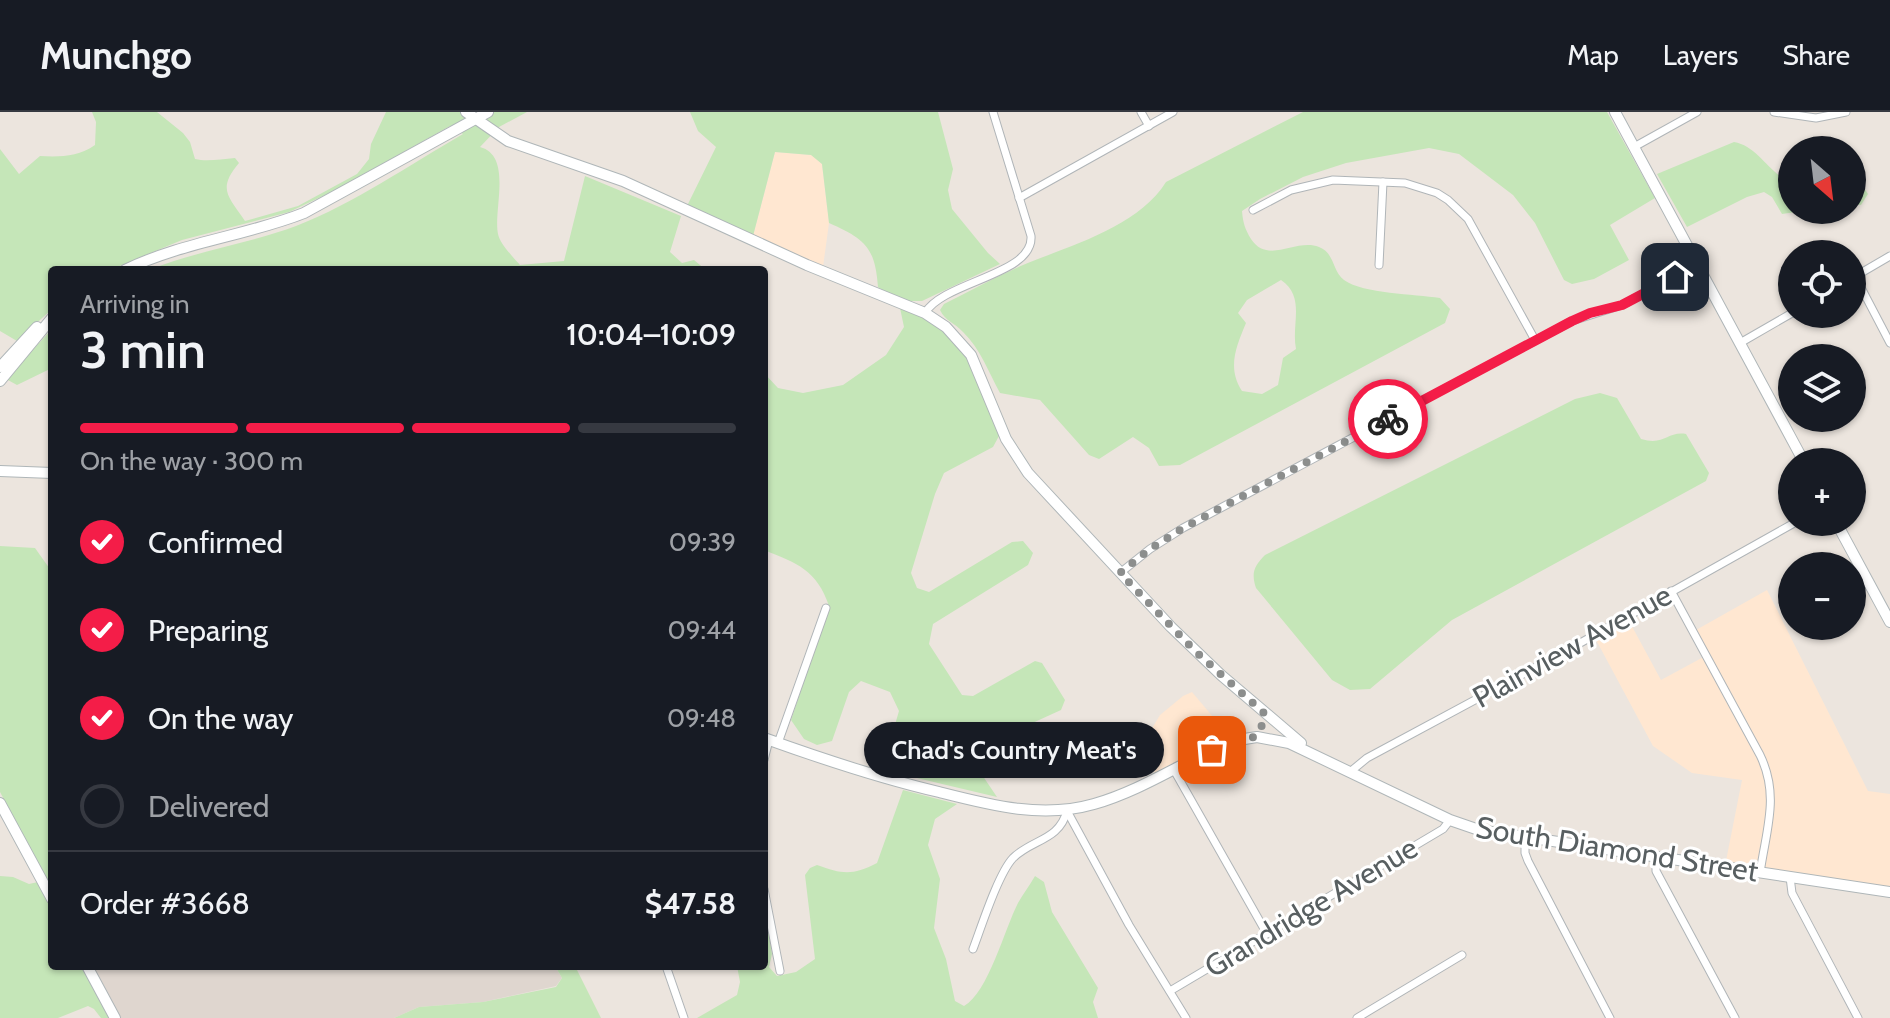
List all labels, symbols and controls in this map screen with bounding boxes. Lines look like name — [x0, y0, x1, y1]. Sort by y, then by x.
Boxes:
text: Munchgo — [40, 32, 192, 79]
text: Map — [1567, 38, 1619, 72]
text: Layers — [1663, 38, 1738, 72]
text: Share — [1782, 38, 1850, 72]
north arrow — [1778, 136, 1866, 224]
map controls — [1778, 136, 1866, 640]
button: locate — [1778, 240, 1866, 328]
pin — [1641, 243, 1709, 311]
icon: home — [1653, 255, 1697, 299]
text: Arriving in — [80, 288, 190, 320]
text: 10:04–10:09 — [566, 316, 736, 353]
text: 3 min — [80, 318, 206, 381]
button: layers — [1778, 344, 1866, 432]
courier — [1348, 379, 1428, 459]
icon: bike — [1366, 397, 1410, 441]
text: On the way · 300 m — [80, 445, 303, 477]
button: + — [1778, 448, 1866, 536]
icon: check — [80, 520, 124, 564]
text: Confirmed — [148, 524, 283, 561]
text: 09:39 — [669, 526, 736, 558]
button: − — [1778, 552, 1866, 640]
street label: Plainview Avenue — [1466, 576, 1678, 716]
icon: check — [80, 608, 124, 652]
text: Preparing — [148, 612, 268, 649]
text: 09:44 — [668, 614, 736, 646]
icon: check — [80, 696, 124, 740]
text: On the way — [148, 700, 293, 737]
text: 09:48 — [667, 702, 736, 734]
pin — [1178, 716, 1246, 784]
callout: Chad's Country Meat's — [864, 722, 1164, 778]
icon: bag — [1190, 728, 1234, 772]
text: Chad's Country Meat's — [891, 734, 1137, 766]
text: Delivered — [148, 788, 269, 825]
street label: South Diamond Street — [1473, 808, 1761, 890]
street label: Grandridge Avenue — [1198, 829, 1424, 985]
text: Order #3668 — [80, 885, 250, 922]
text: $47.58 — [645, 885, 736, 922]

